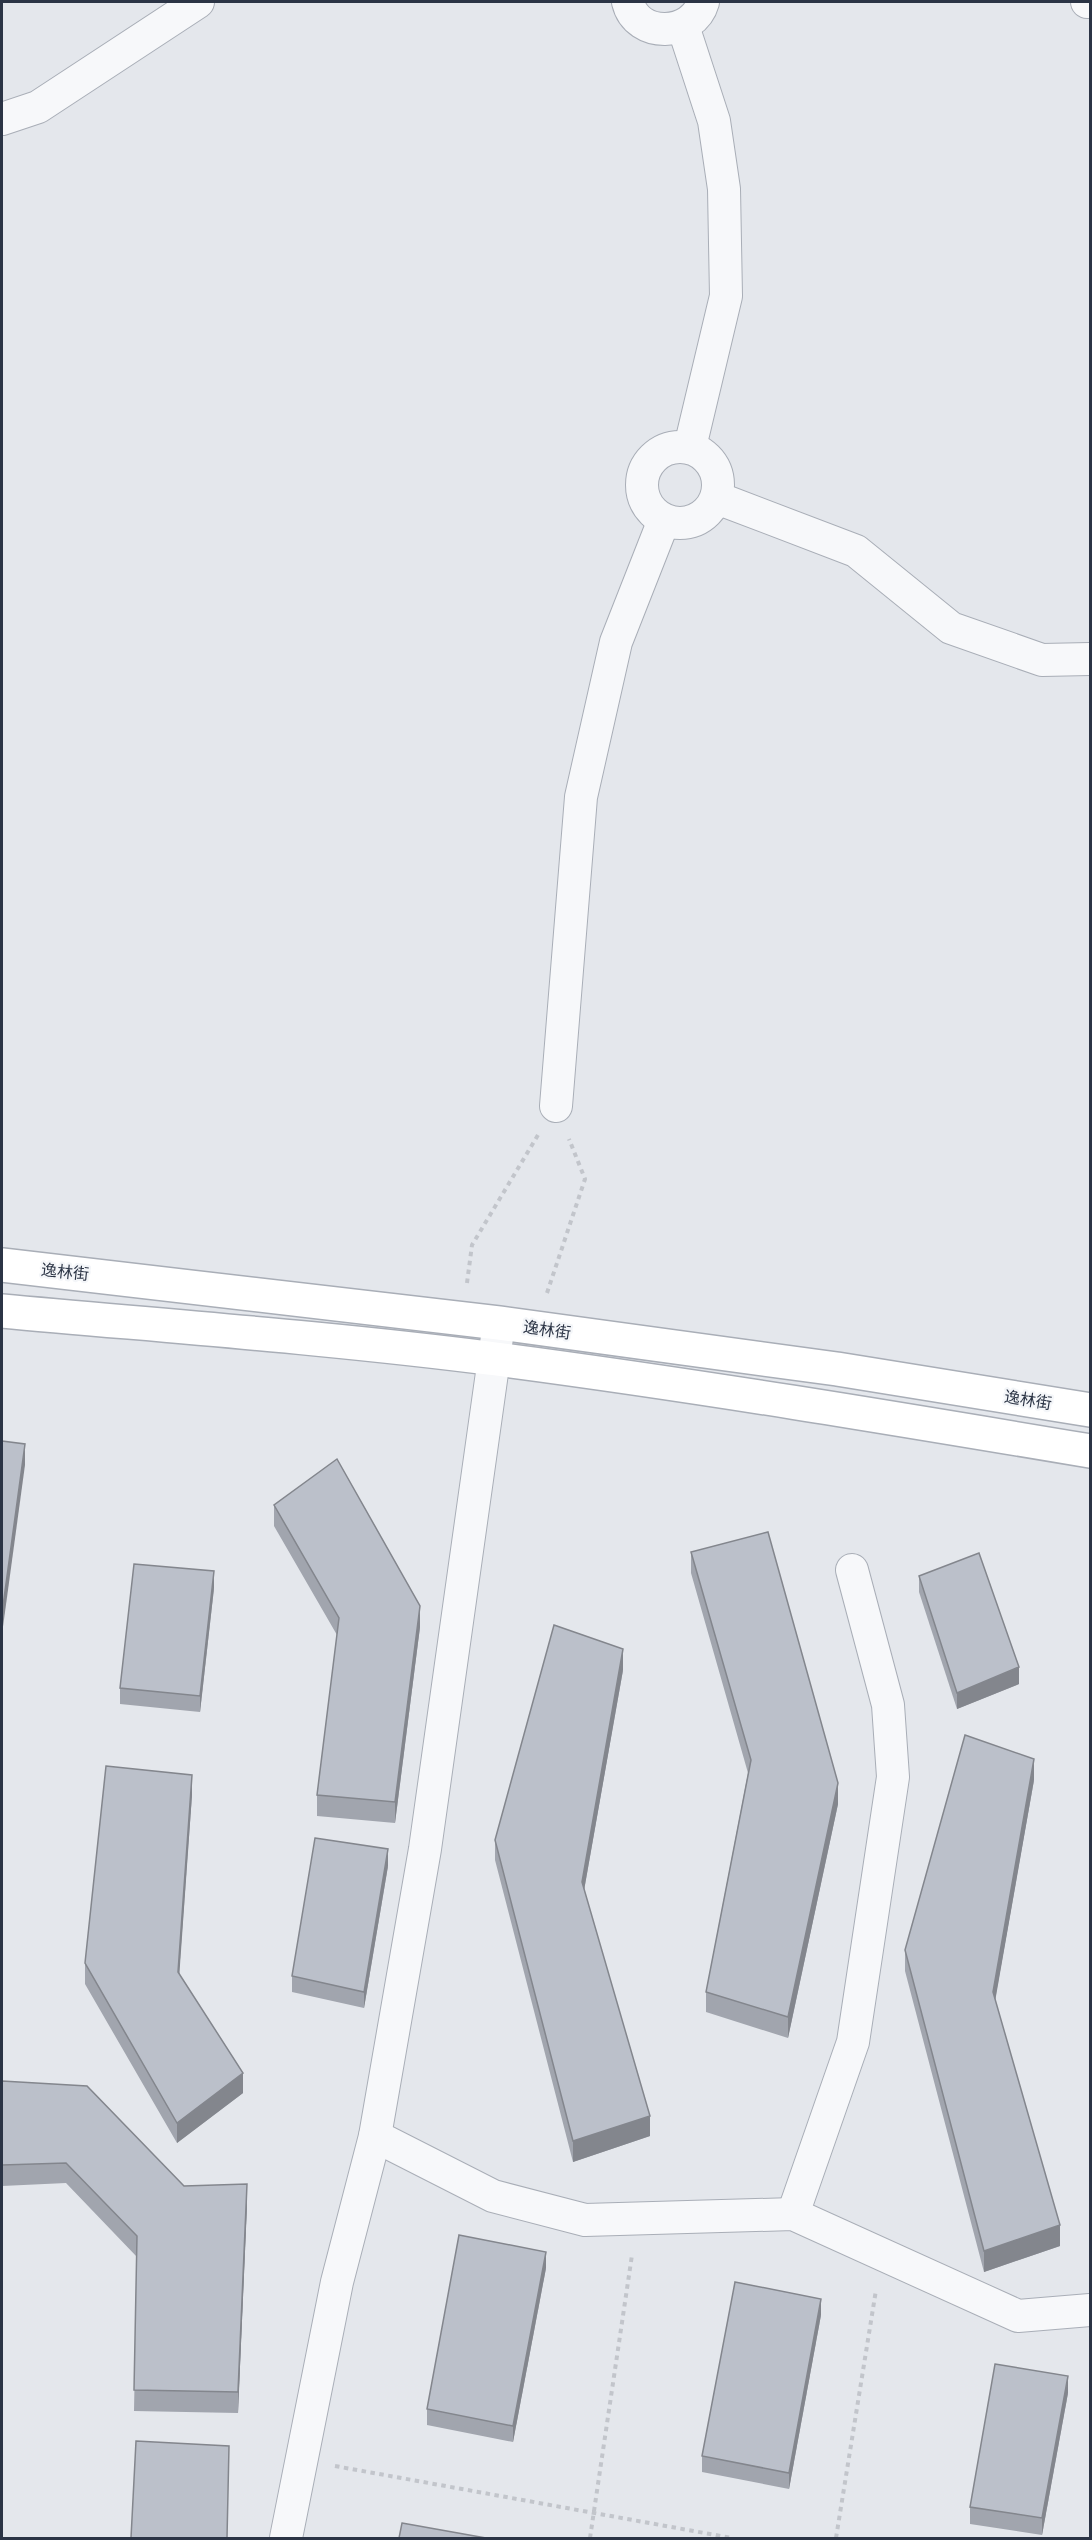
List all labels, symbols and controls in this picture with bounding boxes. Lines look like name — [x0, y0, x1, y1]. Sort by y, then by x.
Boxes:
street label: 逸林街 — [40, 1260, 90, 1284]
street label: 逸林街 — [522, 1317, 572, 1343]
street label: 逸林街 — [1003, 1387, 1053, 1413]

